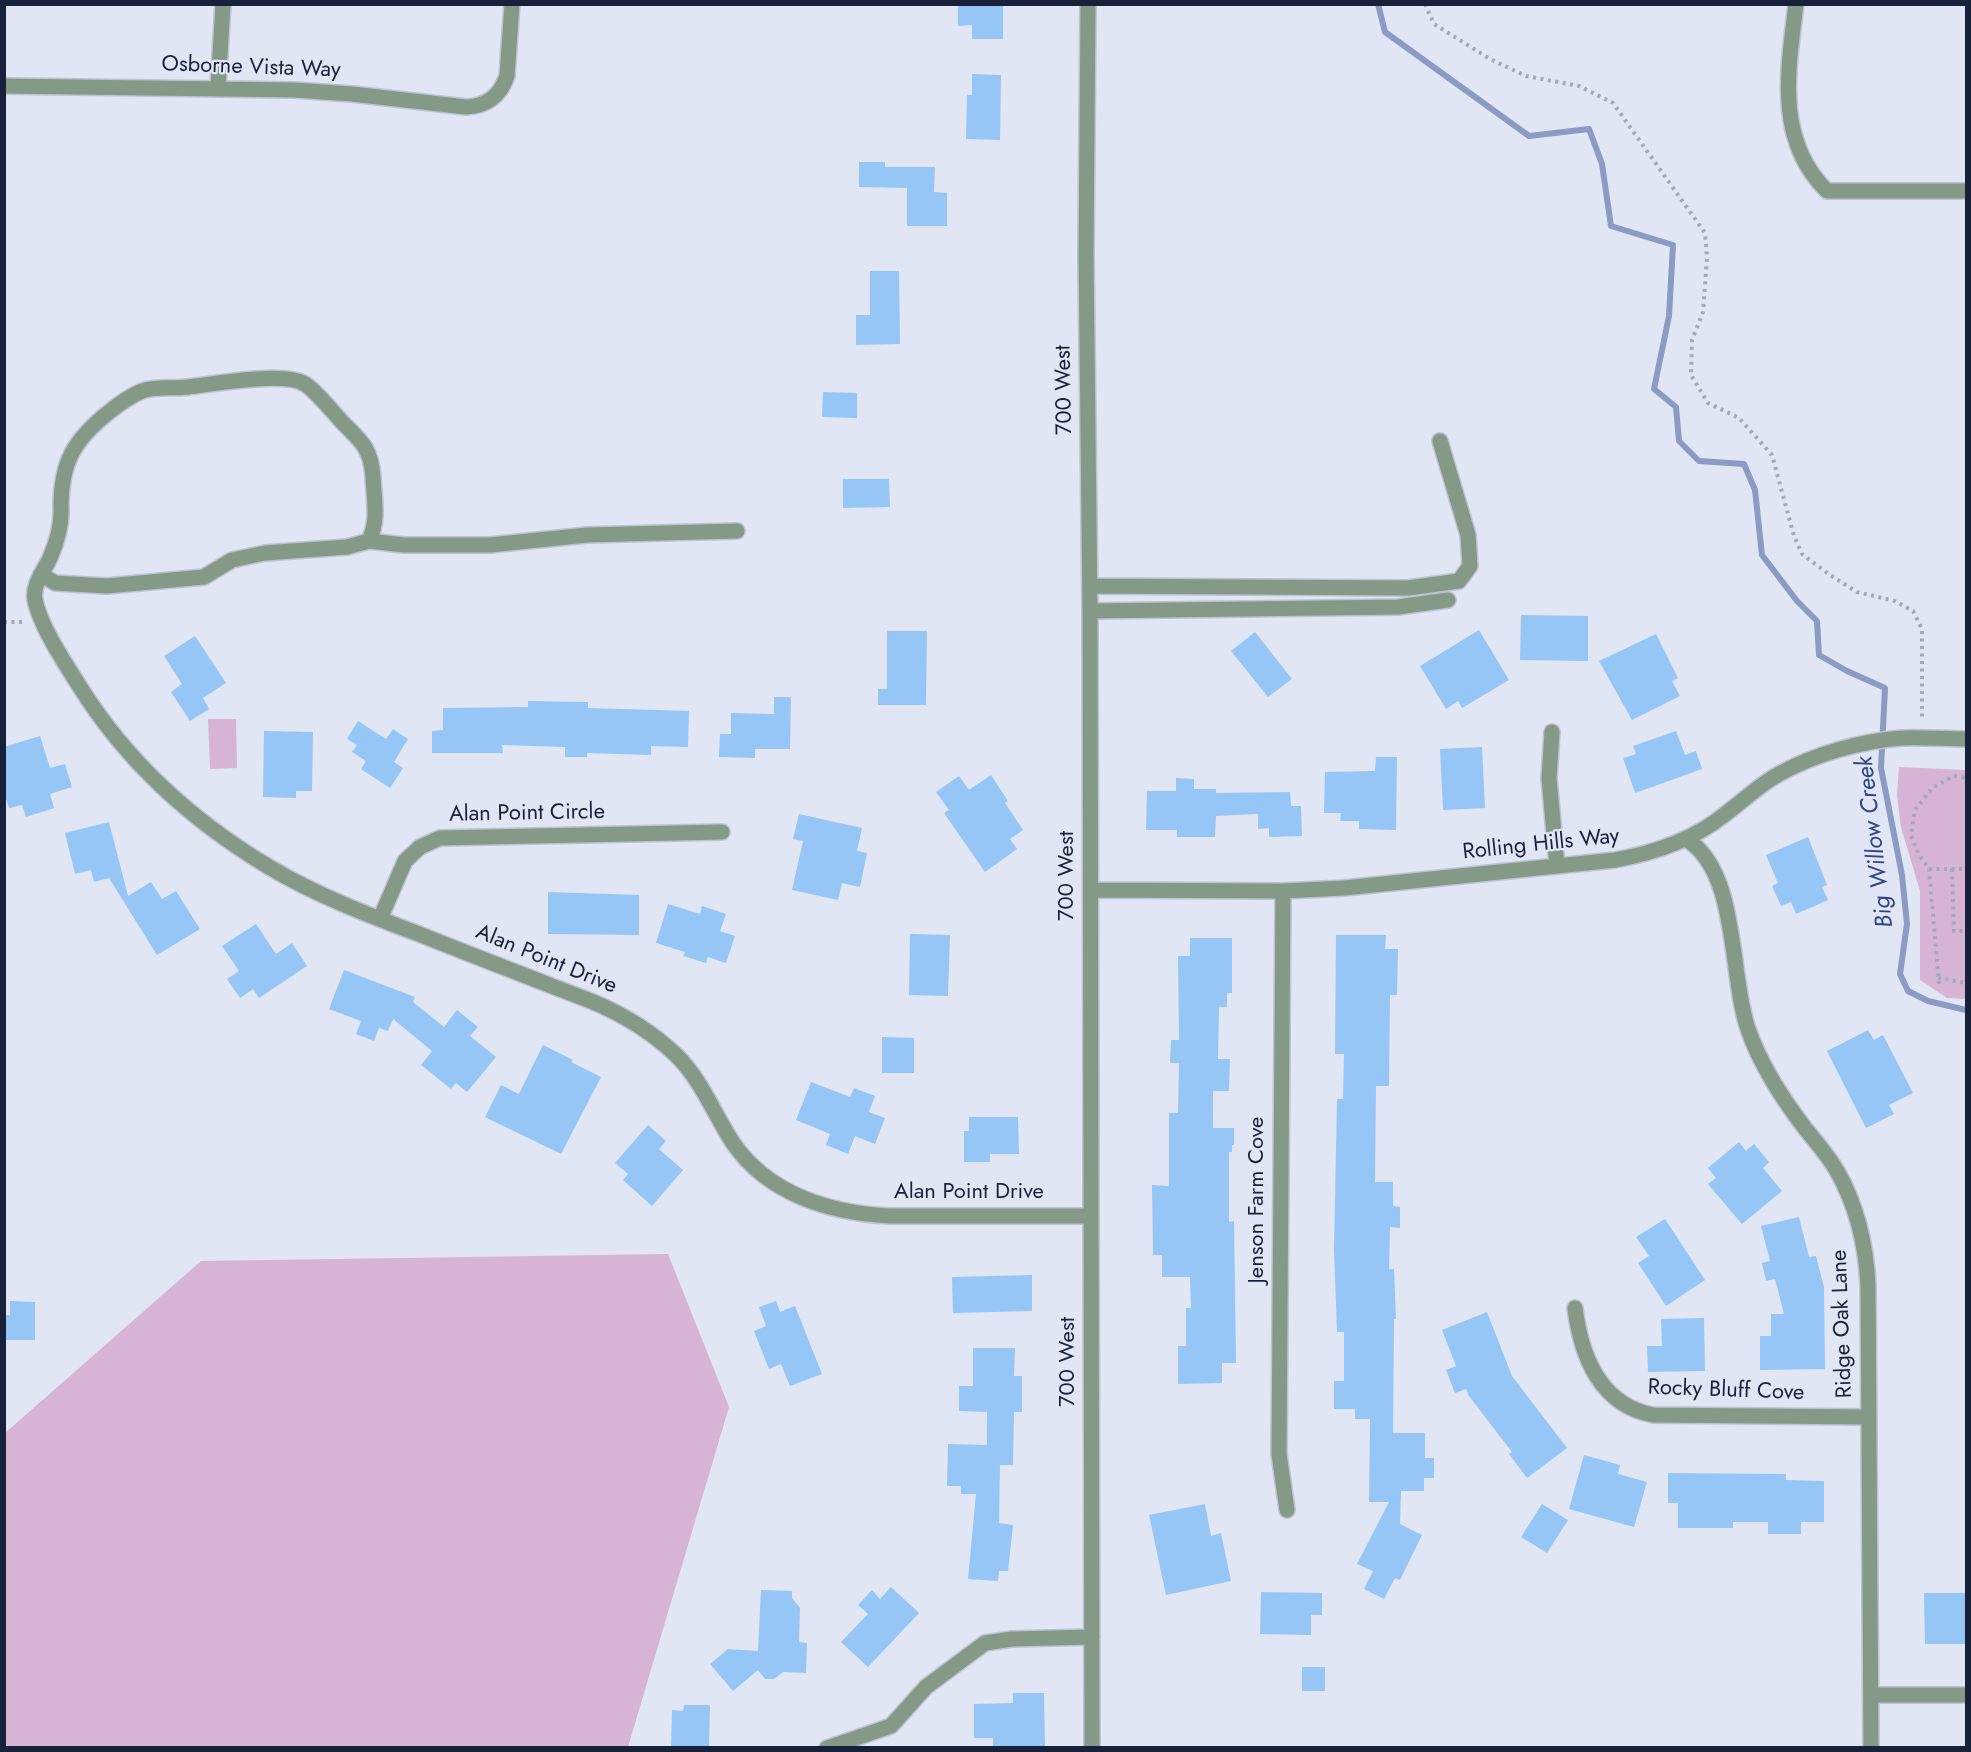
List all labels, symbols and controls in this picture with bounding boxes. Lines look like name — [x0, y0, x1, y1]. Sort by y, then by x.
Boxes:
street label: Osborne Vista Way — [161, 52, 341, 84]
street label: 700 West — [1051, 345, 1079, 435]
water label: Big Willow Creek — [1851, 755, 1901, 929]
street label: Alan Point Circle — [449, 799, 605, 829]
street label: Rolling Hills Way — [1461, 824, 1621, 866]
street label: 700 West — [1055, 831, 1081, 921]
street label: Alan Point Drive — [472, 920, 620, 1000]
street label: Jenson Farm Cove — [1245, 1117, 1271, 1283]
street label: Alan Point Drive — [894, 1180, 1044, 1206]
street label: Ridge Oak Lane — [1827, 1249, 1859, 1399]
street label: 700 West — [1056, 1317, 1082, 1407]
street label: Rocky Bluff Cove — [1647, 1375, 1805, 1407]

